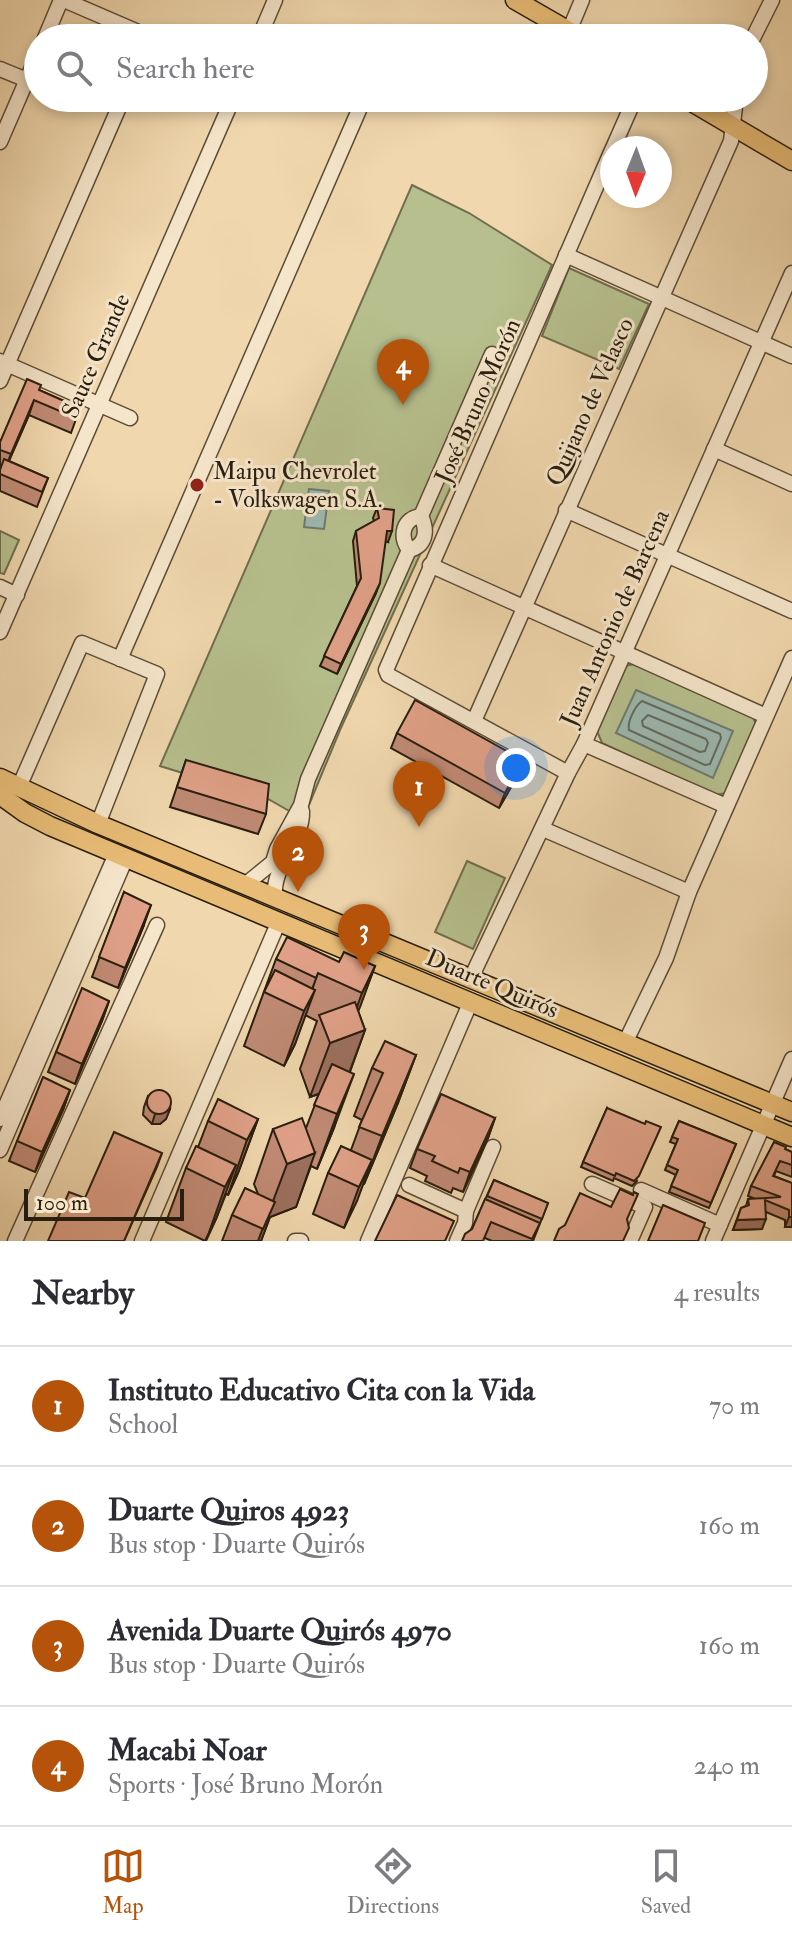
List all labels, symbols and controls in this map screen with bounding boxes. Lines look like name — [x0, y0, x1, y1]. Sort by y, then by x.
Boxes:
search box — [24, 24, 768, 112]
icon: search — [52, 46, 96, 90]
text: Search here — [116, 50, 255, 87]
north arrow — [600, 136, 672, 208]
street label: Sauce Grande — [55, 289, 137, 423]
street label: Quijano de Velasco — [539, 313, 641, 491]
street label: José Bruno Morón — [427, 314, 528, 489]
pin: 4 — [377, 339, 429, 405]
place label: Maipu Chevrolet - Volkswagen S.A. — [213, 456, 383, 515]
marker: Maipu Chevrolet - Volkswagen S.A. — [188, 476, 206, 494]
street label: Juan Antonio de Barcena — [553, 504, 677, 732]
your location — [496, 748, 536, 788]
pin: 1 — [393, 761, 445, 827]
pin: 2 — [272, 826, 324, 892]
pin: 3 — [338, 904, 390, 970]
street label: Duarte Quirós — [421, 942, 563, 1026]
scale bar — [24, 1185, 184, 1221]
text: 100 m — [36, 1189, 88, 1217]
text: Nearby — [32, 1272, 134, 1315]
text: 4 results — [674, 1277, 760, 1309]
text: Instituto Educativo Cita con la Vida — [108, 1372, 535, 1409]
text: 1 — [53, 1390, 63, 1422]
text: 70 m — [709, 1390, 760, 1422]
text: School — [108, 1409, 178, 1441]
text: Duarte Quiros 4923 — [108, 1492, 349, 1529]
text: 2 — [51, 1510, 65, 1542]
text: 160 m — [699, 1510, 760, 1542]
text: Bus stop · Duarte Quirós — [108, 1529, 365, 1561]
text: Avenida Duarte Quirós 4970 — [108, 1612, 452, 1649]
text: 3 — [53, 1630, 63, 1662]
text: 160 m — [699, 1630, 760, 1662]
text: Bus stop · Duarte Quirós — [108, 1649, 365, 1681]
text: Macabi Noar — [108, 1732, 267, 1769]
text: 4 — [51, 1750, 65, 1782]
text: 240 m — [694, 1750, 760, 1782]
text: Sports · José Bruno Morón — [108, 1769, 383, 1801]
tab: Map — [101, 1844, 145, 1920]
tab: Directions — [347, 1844, 439, 1920]
tab: Saved — [641, 1844, 691, 1920]

